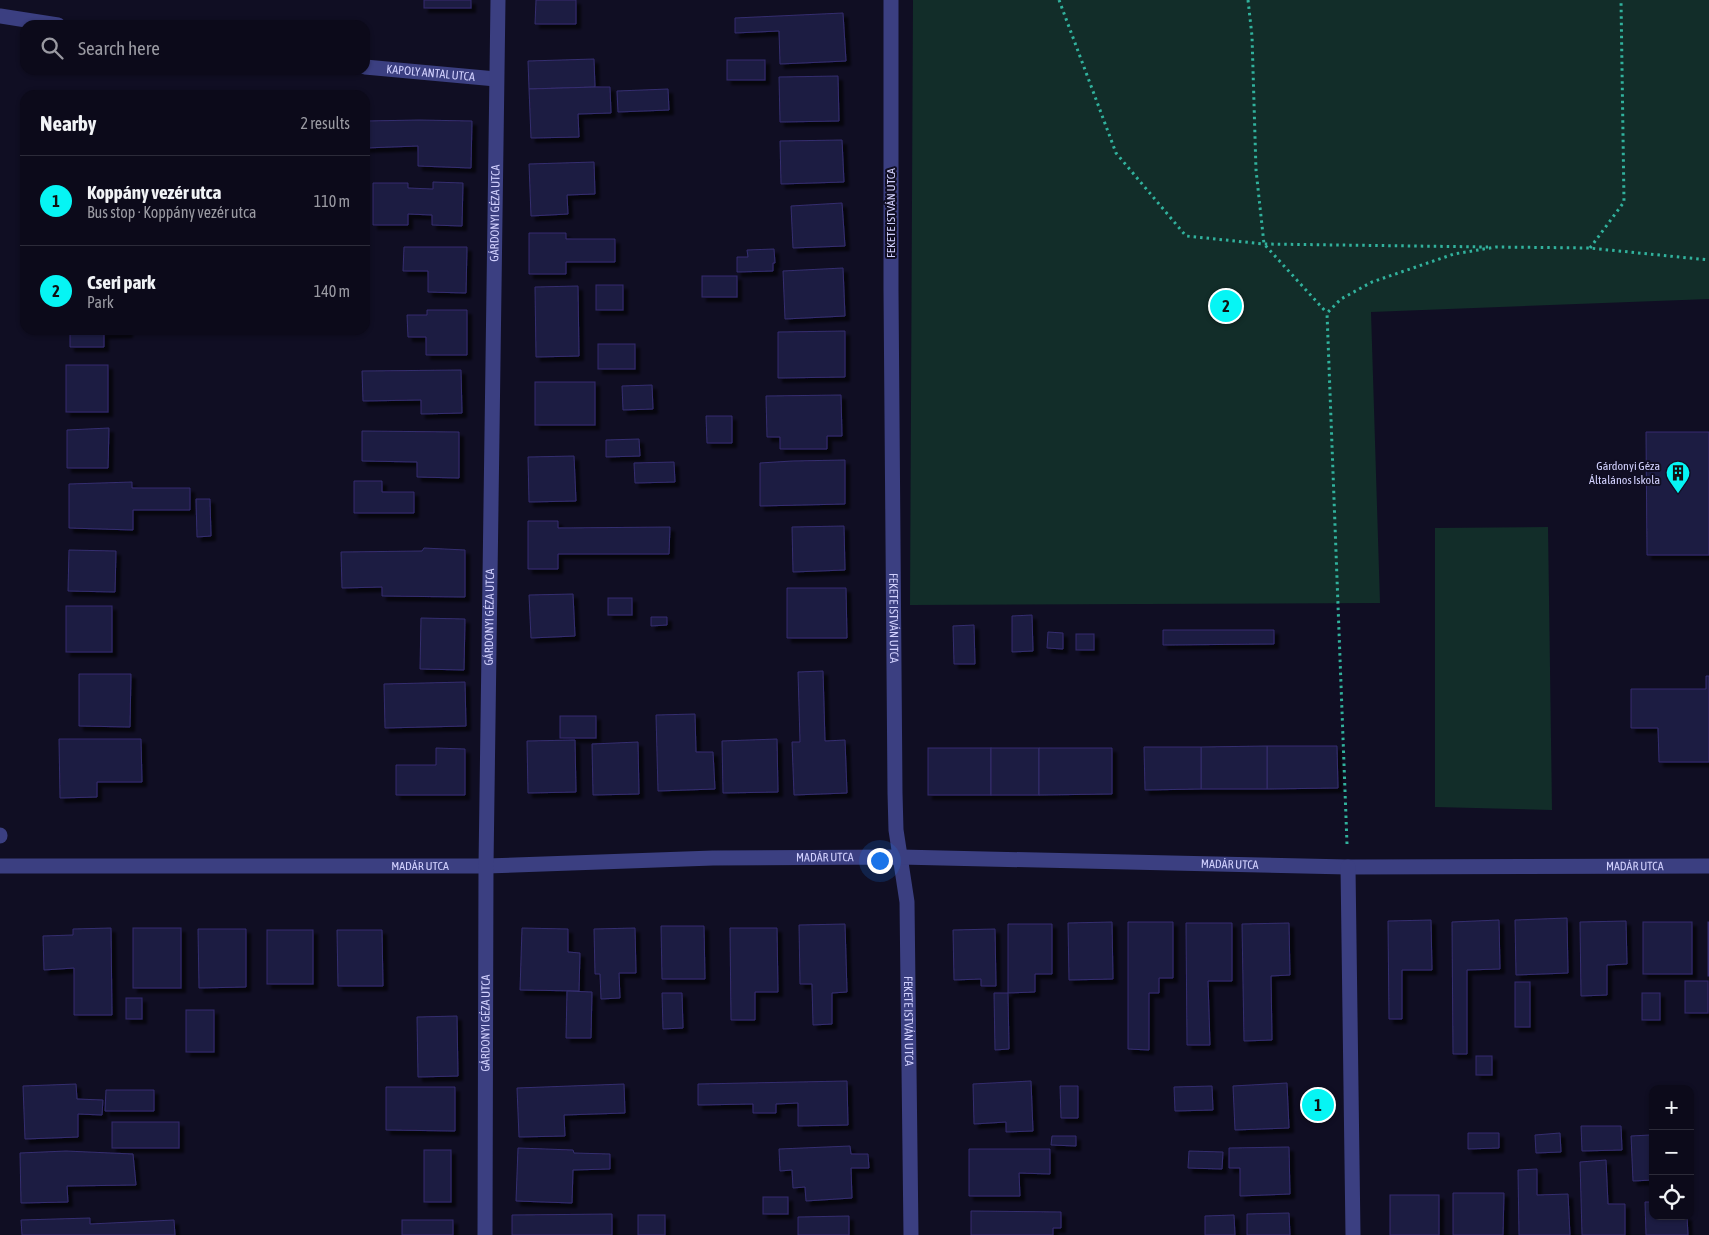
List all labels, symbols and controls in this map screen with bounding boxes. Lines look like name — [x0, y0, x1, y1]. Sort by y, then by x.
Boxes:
search box — [20, 20, 370, 75]
icon: search — [38, 34, 66, 62]
text: Search here — [78, 37, 160, 59]
street label: KAPOLY ANTAL UTCA — [386, 62, 476, 84]
text: Nearby — [40, 111, 96, 135]
text: 2 results — [300, 114, 350, 132]
street label: GÁRDONYI GÉZA UTCA — [487, 164, 503, 262]
street label: FEKETE ISTVÁN UTCA — [884, 168, 898, 258]
text: Koppány vezér utca — [87, 181, 221, 203]
text: 1 — [52, 192, 60, 210]
text: 110 m — [314, 192, 350, 210]
text: Bus stop · Koppány vezér utca — [87, 203, 256, 221]
text: Cseri park — [87, 271, 155, 293]
text: 2 — [52, 282, 60, 300]
text: 140 m — [314, 282, 350, 300]
pin: 2 — [1210, 287, 1242, 325]
text: Park — [87, 293, 114, 311]
place label: Gárdonyi Géza Általános Iskola — [1589, 459, 1660, 487]
building icon: Gárdonyi Géza Általános Iskola — [1665, 460, 1691, 494]
street label: GÁRDONYI GÉZA UTCA — [482, 568, 497, 666]
street label: FEKETE ISTVÁN UTCA — [886, 573, 901, 663]
your location — [867, 848, 893, 874]
street label: MADÁR UTCA — [796, 850, 854, 865]
street label: MADÁR UTCA — [1201, 857, 1259, 872]
street label: MADÁR UTCA — [391, 859, 449, 873]
street label: MADÁR UTCA — [1606, 859, 1664, 873]
street label: GÁRDONYI GÉZA UTCA — [478, 974, 493, 1072]
street label: FEKETE ISTVÁN UTCA — [901, 976, 916, 1066]
map controls — [1649, 1085, 1694, 1220]
button: + — [1649, 1085, 1694, 1130]
pin: 1 — [1302, 1086, 1334, 1124]
button: − — [1649, 1130, 1694, 1175]
button: locate — [1649, 1175, 1694, 1220]

